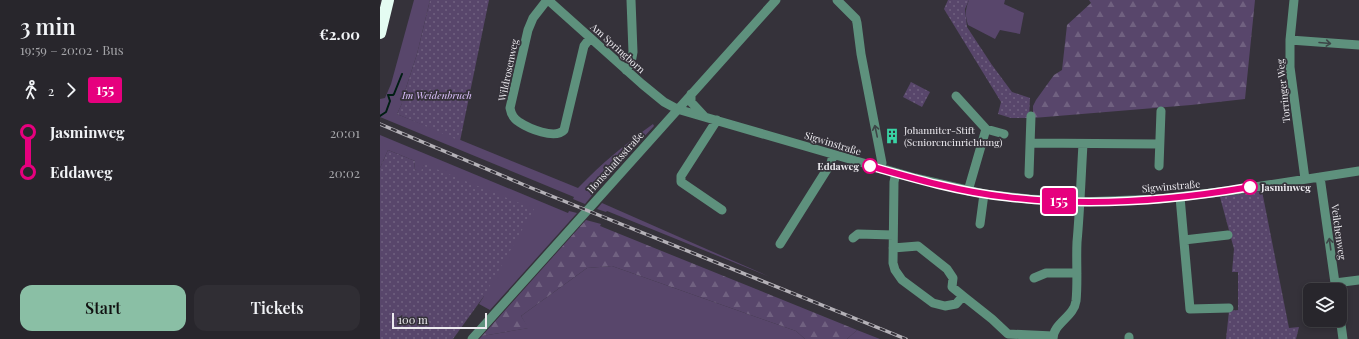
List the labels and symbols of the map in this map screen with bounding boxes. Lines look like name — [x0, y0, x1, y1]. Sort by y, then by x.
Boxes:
street label: Am Springborn — [587, 19, 648, 76]
street label: Wildrosenweg — [494, 37, 522, 103]
one-way arrow — [1318, 39, 1331, 46]
street label: Torringer Weg — [1273, 58, 1293, 124]
park label: Im Weidenbruch — [401, 88, 472, 102]
place label: Johanniter-Stift (Senioreneinrichtung) — [903, 123, 1003, 149]
one-way arrow — [872, 125, 880, 138]
building icon: Johanniter-Stift (Senioreneinrichtung) — [883, 127, 901, 145]
street label: Honschaftsstraße — [583, 128, 647, 196]
street label: Sigwinstraße — [803, 128, 863, 158]
marker: Eddaweg — [862, 158, 878, 174]
place label: Eddaweg — [817, 159, 859, 173]
street label: Sigwinstraße — [1141, 176, 1201, 196]
marker: Jasminweg — [1242, 179, 1258, 195]
place label: Jasminweg — [1260, 180, 1311, 194]
line badge: 155 — [1036, 188, 1082, 214]
street label: Veilchenweg — [1328, 202, 1350, 261]
one-way arrow — [1326, 238, 1334, 251]
scale bar — [392, 311, 487, 330]

